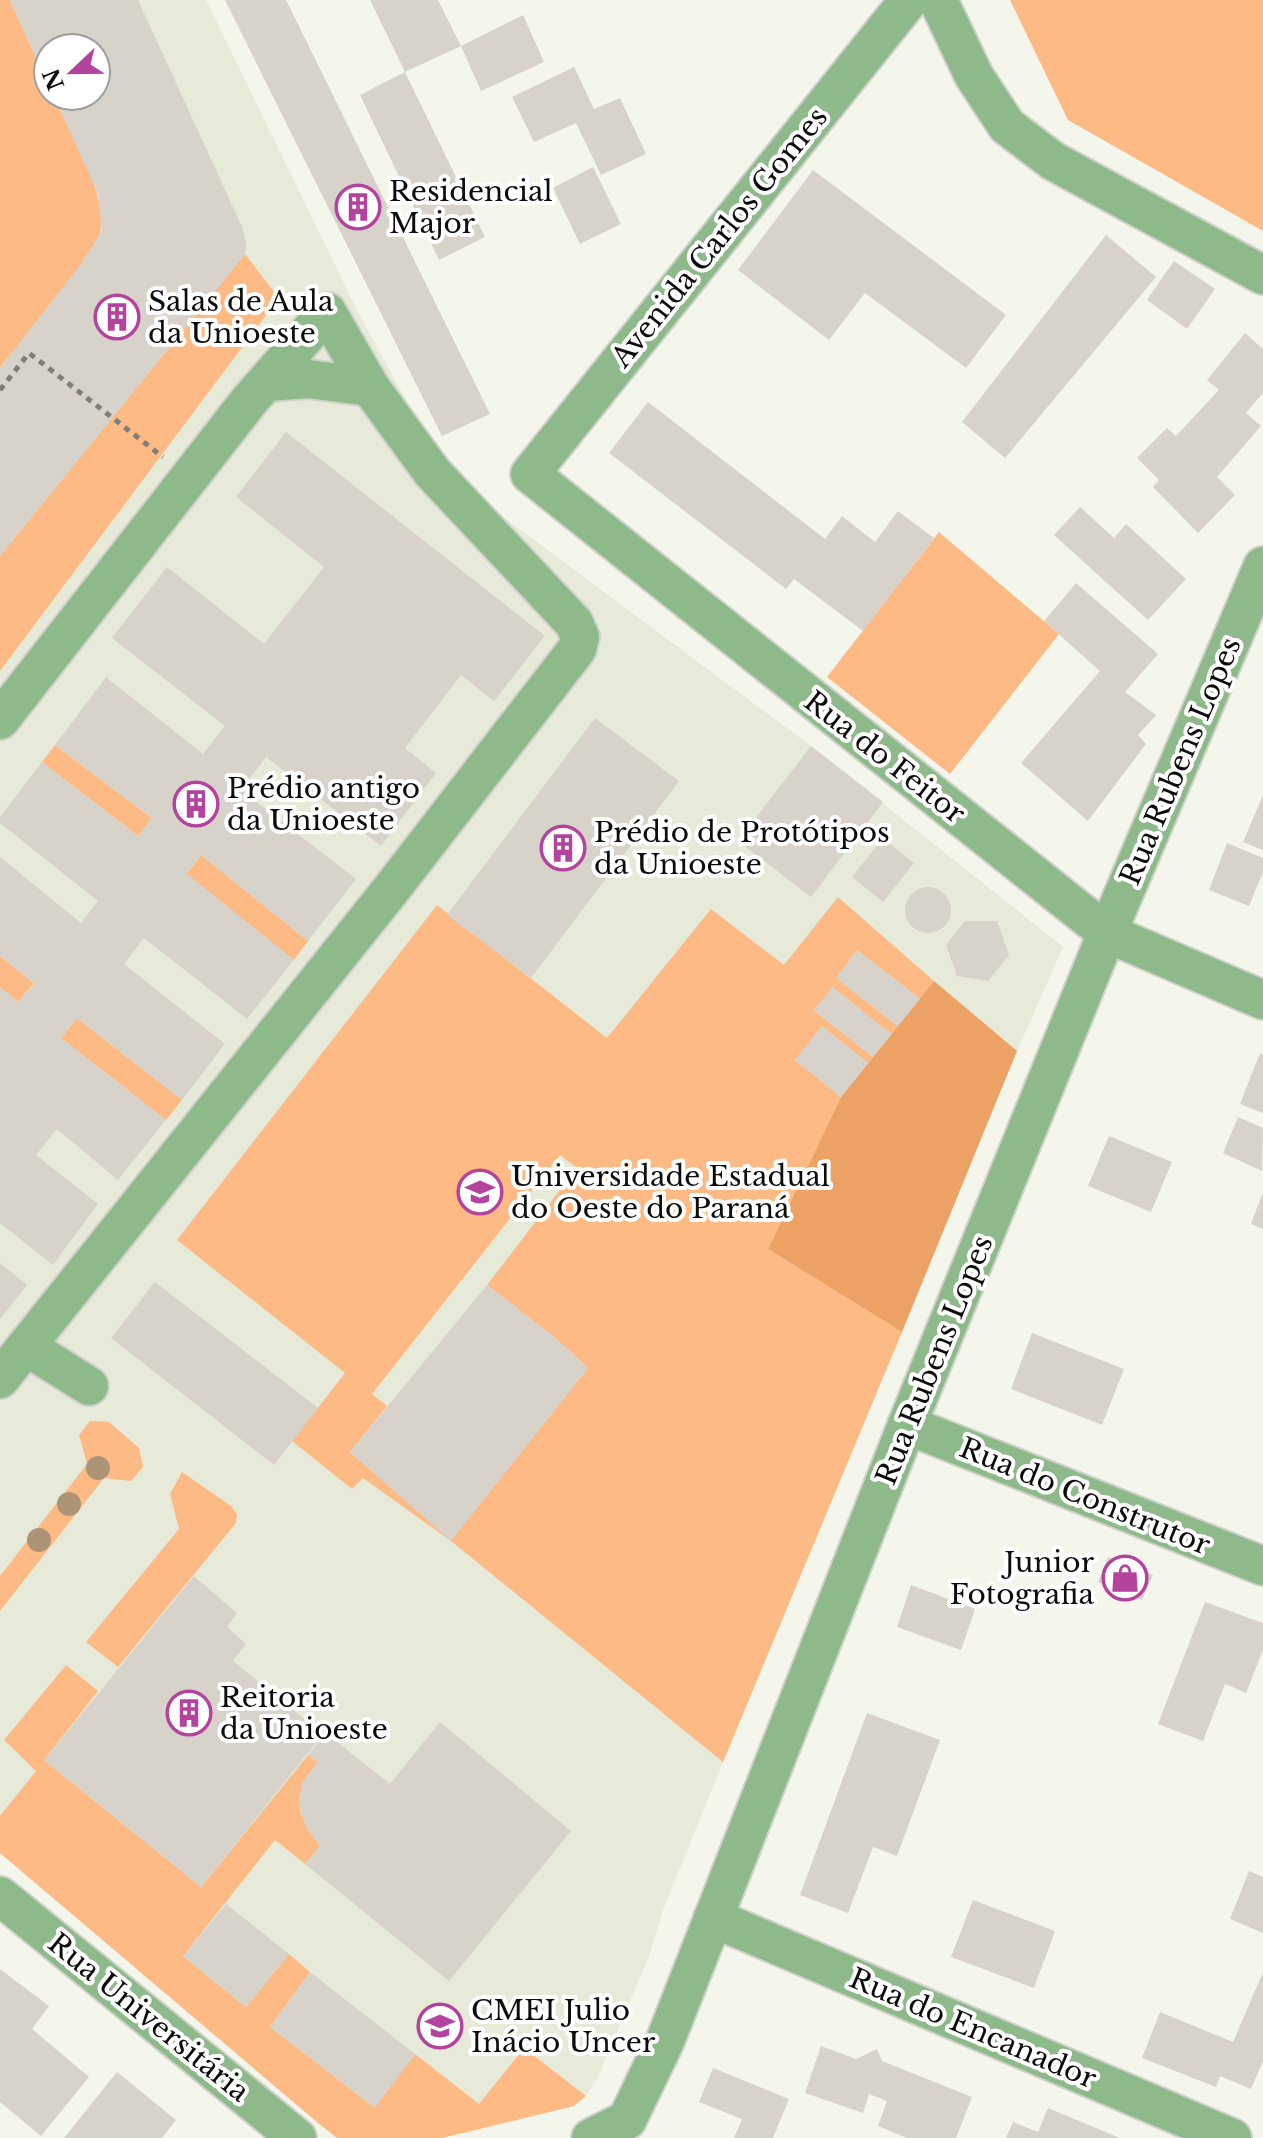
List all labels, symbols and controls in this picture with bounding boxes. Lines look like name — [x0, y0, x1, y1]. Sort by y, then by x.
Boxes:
north arrow — [32, 32, 112, 112]
text: N — [37, 64, 70, 94]
street label: Avenida Carlos Gomes — [603, 100, 835, 375]
place label: Residencial Major — [389, 174, 553, 241]
building icon: Residencial Major — [334, 183, 382, 231]
place label: Salas de Aula da Unioeste — [148, 284, 334, 351]
building icon: Salas de Aula da Unioeste — [93, 293, 141, 341]
street label: Rua Rubens Lopes — [1112, 632, 1248, 890]
street label: Rua do Feitor — [797, 684, 973, 832]
place label: Prédio antigo da Unioeste — [227, 771, 420, 838]
building icon: Prédio antigo da Unioeste — [172, 780, 220, 828]
place label: Prédio de Protótipos da Unioeste — [594, 815, 890, 882]
building icon: Prédio de Protótipos da Unioeste — [539, 824, 587, 872]
place label: Universidade Estadual do Oeste do Paraná — [511, 1159, 830, 1226]
school or university icon: Universidade Estadual do Oeste do Paraná — [456, 1168, 504, 1216]
street label: Rua Rubens Lopes — [868, 1230, 1000, 1490]
street label: Rua do Construtor — [954, 1430, 1216, 1563]
place label: Junior Fotografia — [950, 1545, 1095, 1612]
shop icon: Junior Fotografia — [1101, 1554, 1149, 1602]
place label: Reitoria da Unioeste — [220, 1680, 388, 1747]
building icon: Reitoria da Unioeste — [165, 1689, 213, 1737]
street label: Rua Universitária — [41, 1926, 257, 2110]
street label: Rua do Encanador — [844, 1961, 1102, 2097]
place label: CMEI Julio Inácio Uncer — [471, 1993, 656, 2060]
school or university icon: CMEI Julio Inácio Uncer — [416, 2002, 464, 2050]

